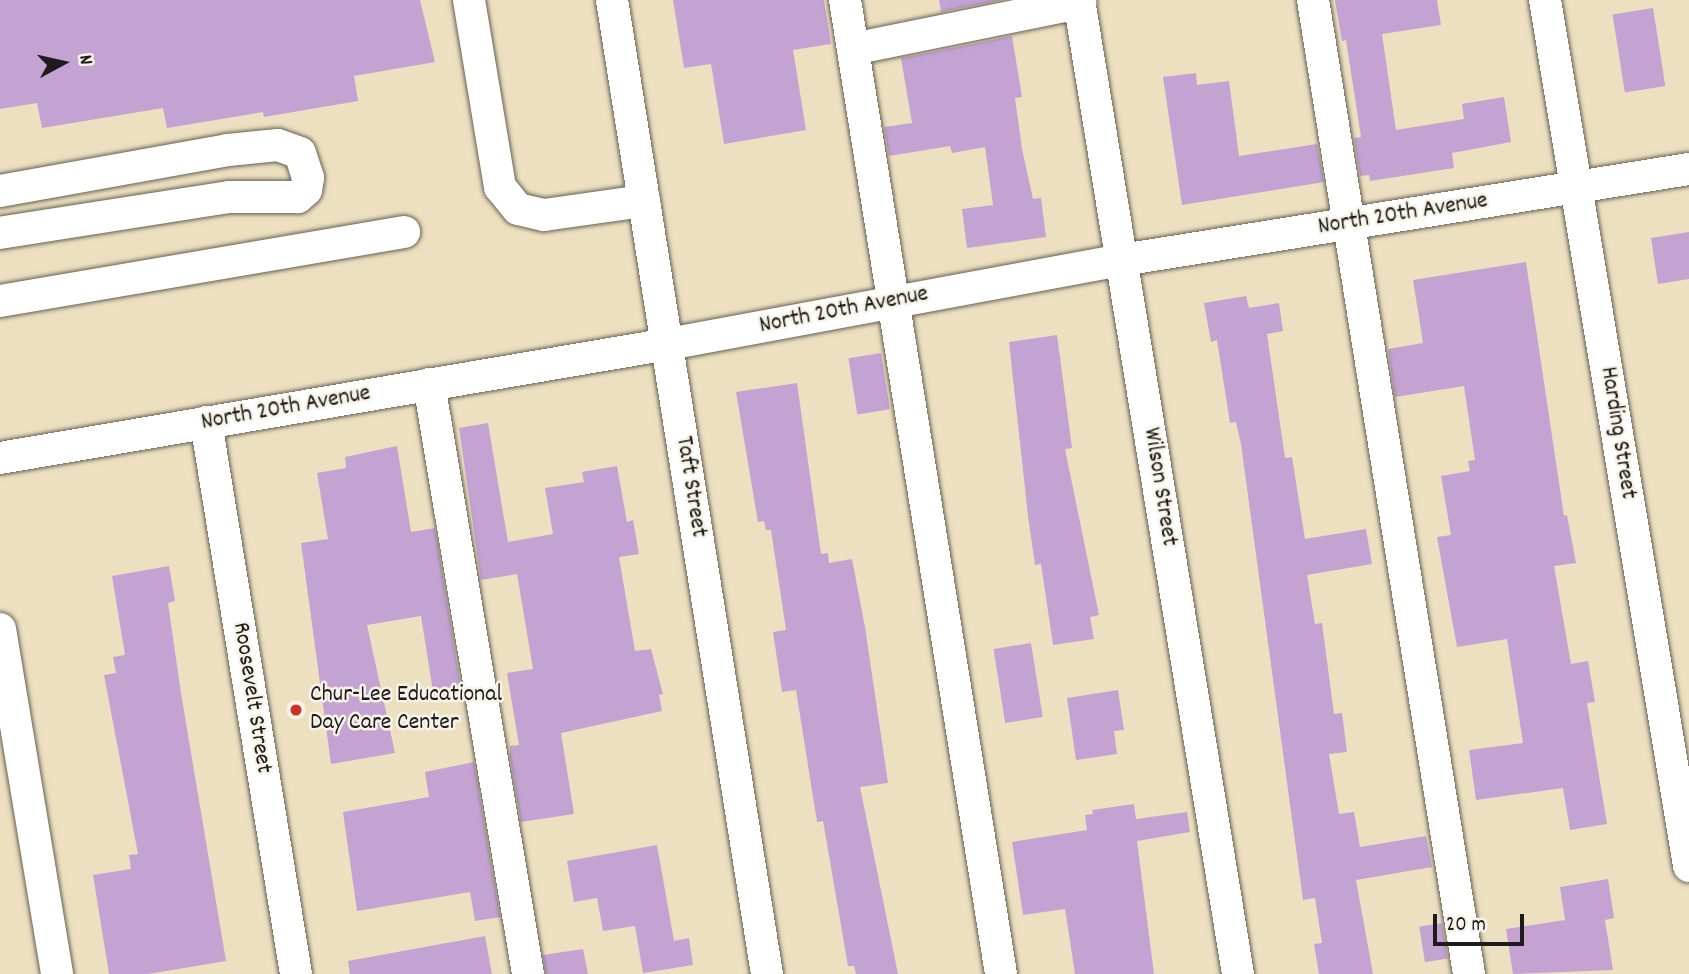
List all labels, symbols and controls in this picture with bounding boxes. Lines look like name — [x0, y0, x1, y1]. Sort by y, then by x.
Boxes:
north arrow — [28, 28, 98, 98]
text: N — [70, 53, 98, 67]
street label: North 20th Avenue — [1316, 187, 1490, 243]
street label: North 20th Avenue — [757, 281, 931, 341]
street label: Harding Street — [1592, 365, 1642, 501]
street label: North 20th Avenue — [199, 380, 373, 438]
street label: Wilson Street — [1135, 426, 1183, 548]
street label: Taft Street — [668, 434, 712, 540]
street label: Roosevelt Street — [225, 620, 277, 776]
place label: Chur-Lee Educational Day Care Center — [310, 682, 502, 738]
marker: Chur-Lee Educational Day Care Center — [288, 702, 304, 718]
scale bar — [1437, 900, 1528, 944]
text: 20 m — [1446, 911, 1486, 941]

